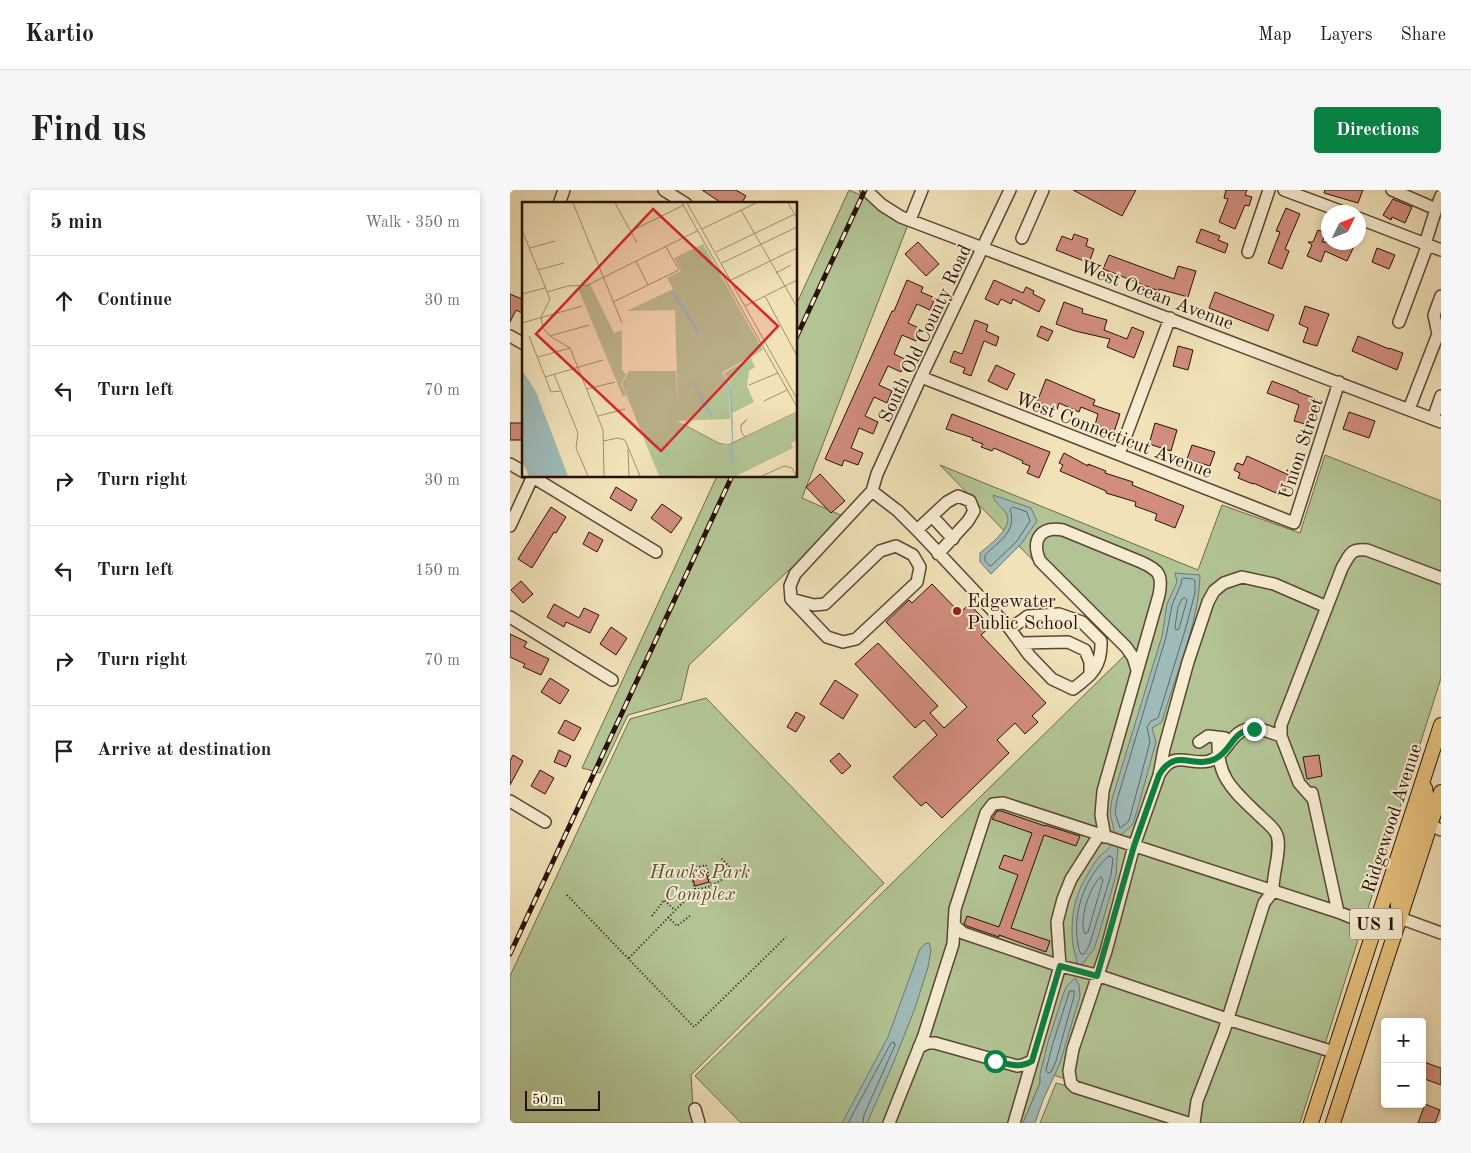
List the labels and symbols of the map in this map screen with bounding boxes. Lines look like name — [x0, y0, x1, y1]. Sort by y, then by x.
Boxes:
inset map — [522, 202, 798, 478]
north arrow — [1321, 205, 1366, 250]
street label: South Old County Road — [877, 242, 976, 426]
street label: West Ocean Avenue — [1077, 258, 1236, 334]
street label: West Connecticut Avenue — [1012, 390, 1214, 483]
street label: Union Street — [1277, 396, 1328, 502]
place label: Edgewater Public School — [967, 593, 1078, 634]
marker: Edgewater Public School — [951, 605, 963, 617]
route end — [1243, 718, 1266, 741]
street label: Ridgewood Avenue — [1360, 742, 1427, 896]
park label: Hawks Park Complex — [649, 864, 750, 905]
road number: US 1 — [1350, 909, 1402, 940]
route start — [984, 1050, 1007, 1073]
scale bar — [525, 1088, 600, 1111]

